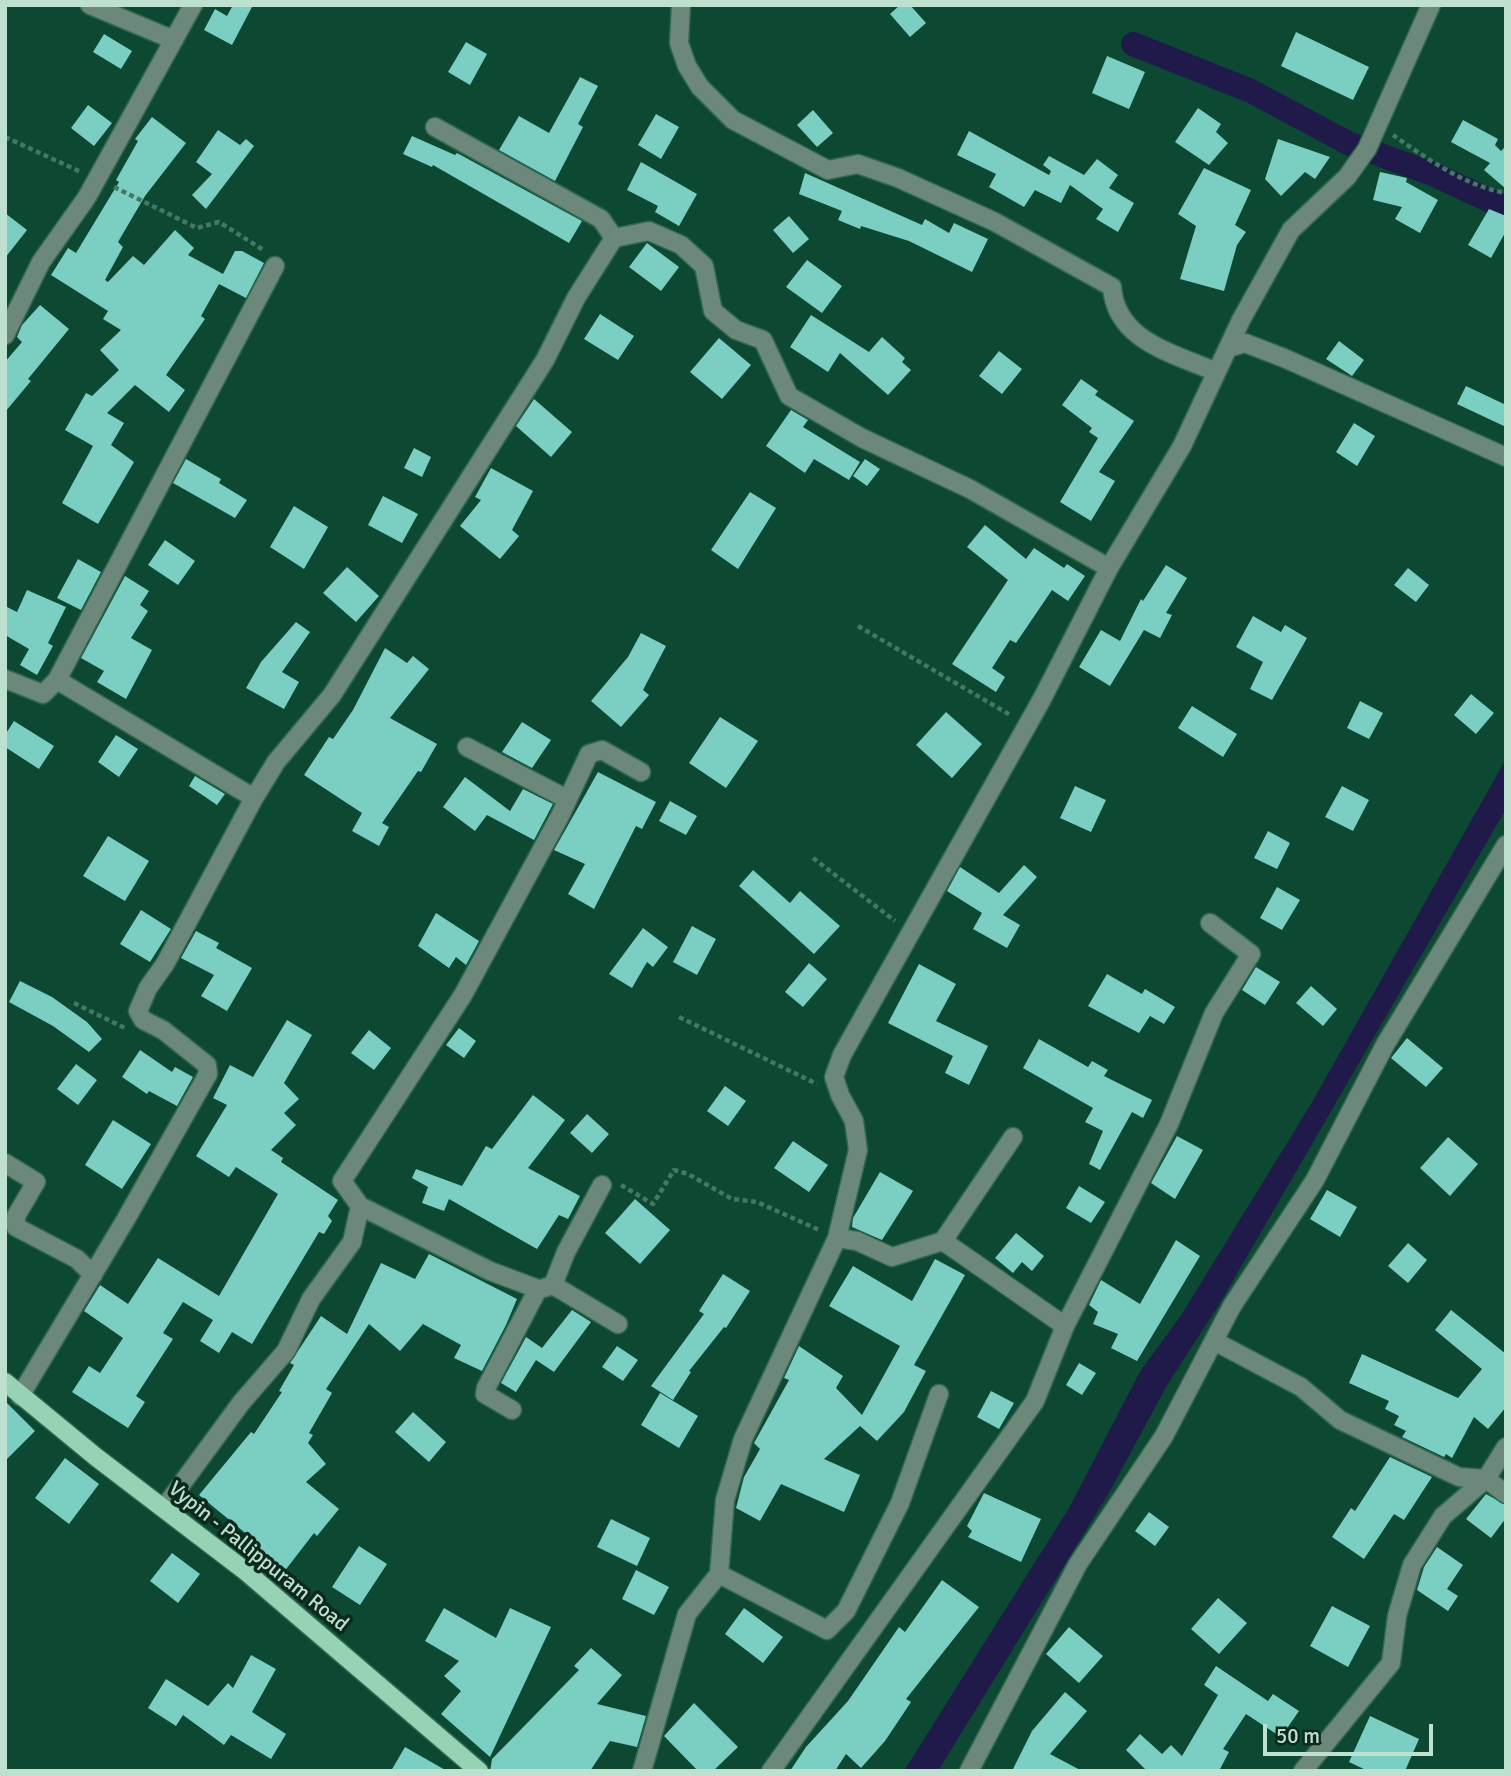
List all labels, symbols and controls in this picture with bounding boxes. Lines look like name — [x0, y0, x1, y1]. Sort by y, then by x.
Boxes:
street label: Vypin - Pallippuram Road — [163, 1477, 353, 1637]
scale bar — [1266, 1710, 1436, 1754]
text: 50 m — [1276, 1723, 1320, 1749]

